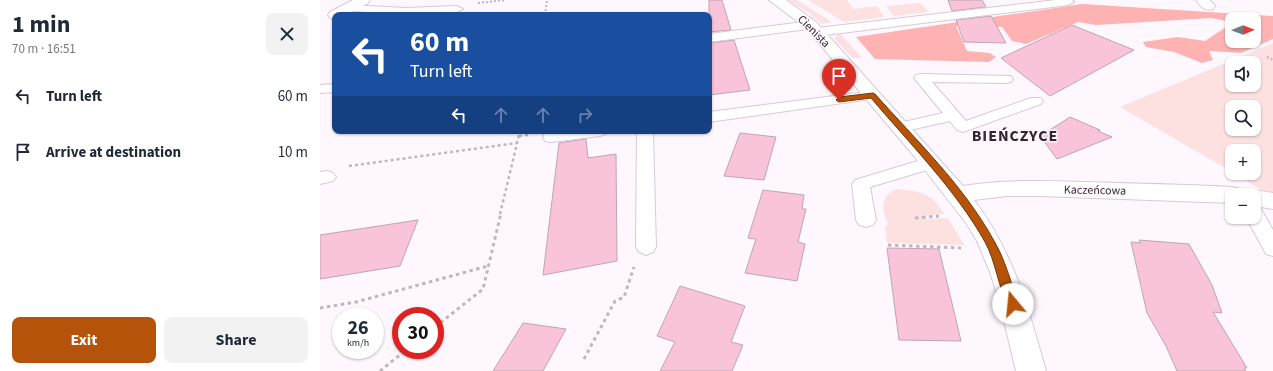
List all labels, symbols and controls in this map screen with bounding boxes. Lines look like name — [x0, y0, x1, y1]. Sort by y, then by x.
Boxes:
text: 1 min — [12, 7, 70, 42]
street label: Cienista — [794, 11, 834, 51]
north arrow — [1225, 12, 1261, 48]
map controls — [1225, 12, 1261, 224]
button: close — [266, 13, 308, 55]
text: 60 m — [410, 22, 469, 62]
icon: left — [344, 28, 396, 80]
text: 70 m · 16:51 — [12, 40, 76, 58]
button: sound — [1225, 56, 1261, 92]
text: Turn left — [410, 59, 472, 84]
pin — [822, 59, 856, 100]
icon: arrive — [828, 65, 850, 87]
icon: left — [12, 85, 34, 107]
text: Turn left — [46, 86, 102, 107]
text: 60 m — [278, 86, 308, 107]
button: search — [1225, 100, 1261, 136]
icon: left — [448, 104, 470, 126]
icon: ahead — [490, 104, 512, 126]
icon: ahead — [532, 104, 554, 126]
icon: right — [574, 104, 596, 126]
district label: BIEŃCZYCE — [972, 125, 1058, 147]
icon: arrive — [12, 141, 34, 163]
text: Arrive at destination — [46, 142, 181, 163]
text: 10 m — [278, 142, 308, 163]
button: + — [1225, 144, 1261, 180]
street label: Kaczeńcowa — [1064, 181, 1126, 200]
button: − — [1225, 188, 1261, 224]
position arrow — [992, 283, 1034, 325]
speed limit sign: 30 — [392, 307, 444, 359]
text: 26 — [347, 314, 369, 342]
button: Exit — [12, 317, 156, 363]
button: Share — [164, 317, 308, 363]
text: km/h — [347, 336, 369, 350]

